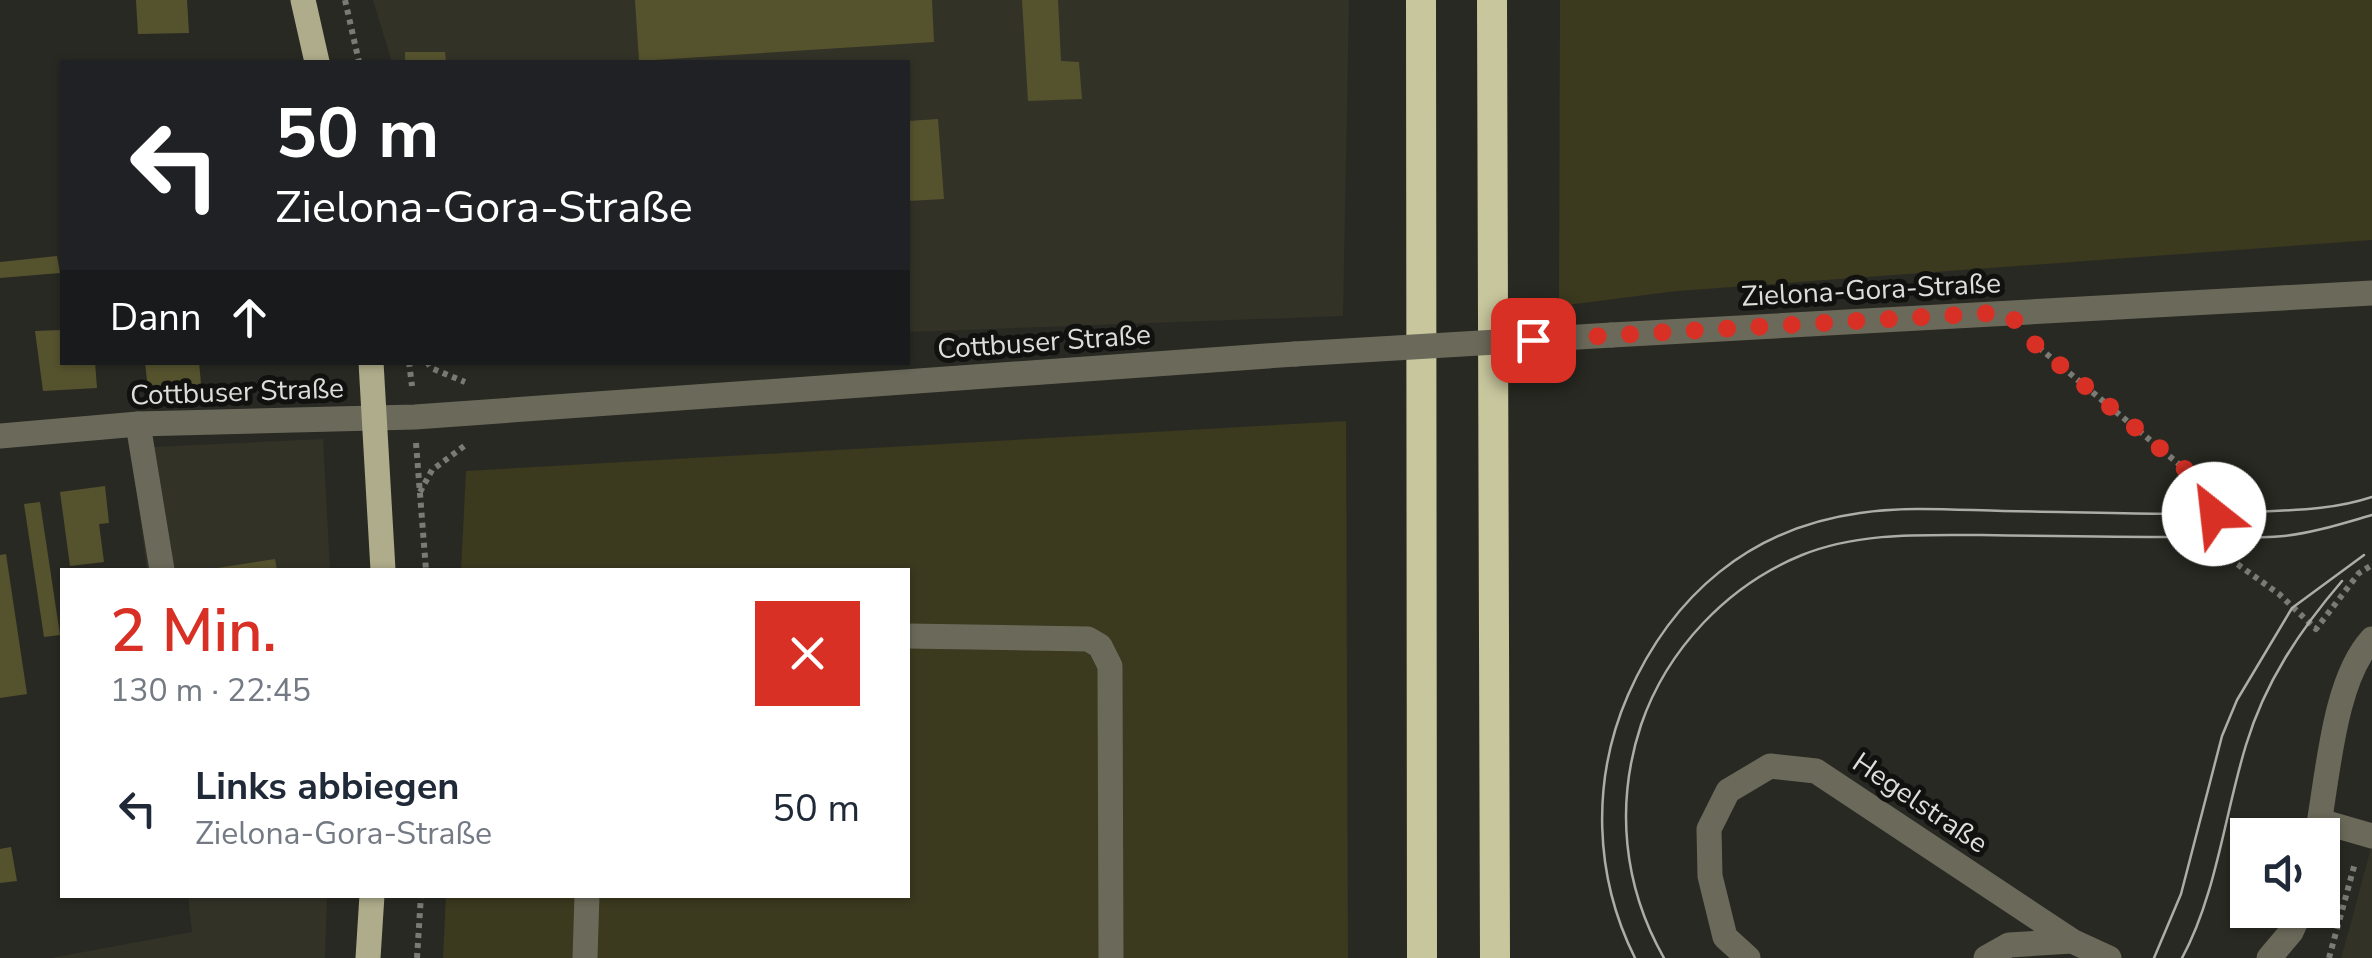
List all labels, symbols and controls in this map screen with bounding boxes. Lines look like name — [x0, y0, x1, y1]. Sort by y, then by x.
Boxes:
text: 50 m — [275, 86, 439, 182]
icon: left — [110, 100, 240, 230]
text: Zielona-Gora-Straße — [275, 177, 693, 238]
street label: Zielona-Gora-Straße — [1740, 264, 2002, 316]
icon: ahead — [222, 290, 277, 345]
text: Dann — [110, 292, 202, 343]
pin — [1491, 298, 1576, 383]
icon: arrive — [1506, 313, 1561, 368]
street label: Cottbuser Straße — [936, 316, 1152, 368]
street label: Cottbuser Straße — [129, 369, 345, 415]
position arrow — [2162, 462, 2266, 566]
text: 2 Min. — [110, 590, 277, 672]
button: close — [755, 601, 860, 706]
text: 130 m · 22:45 — [110, 669, 311, 712]
street label: Hegelstraße — [1845, 744, 1995, 862]
text: Links abbiegen — [195, 761, 460, 812]
icon: left — [110, 781, 165, 836]
text: 50 m — [772, 783, 860, 834]
text: Zielona-Gora-Straße — [195, 812, 492, 855]
map controls — [2230, 818, 2340, 928]
button: sound — [2230, 818, 2340, 928]

